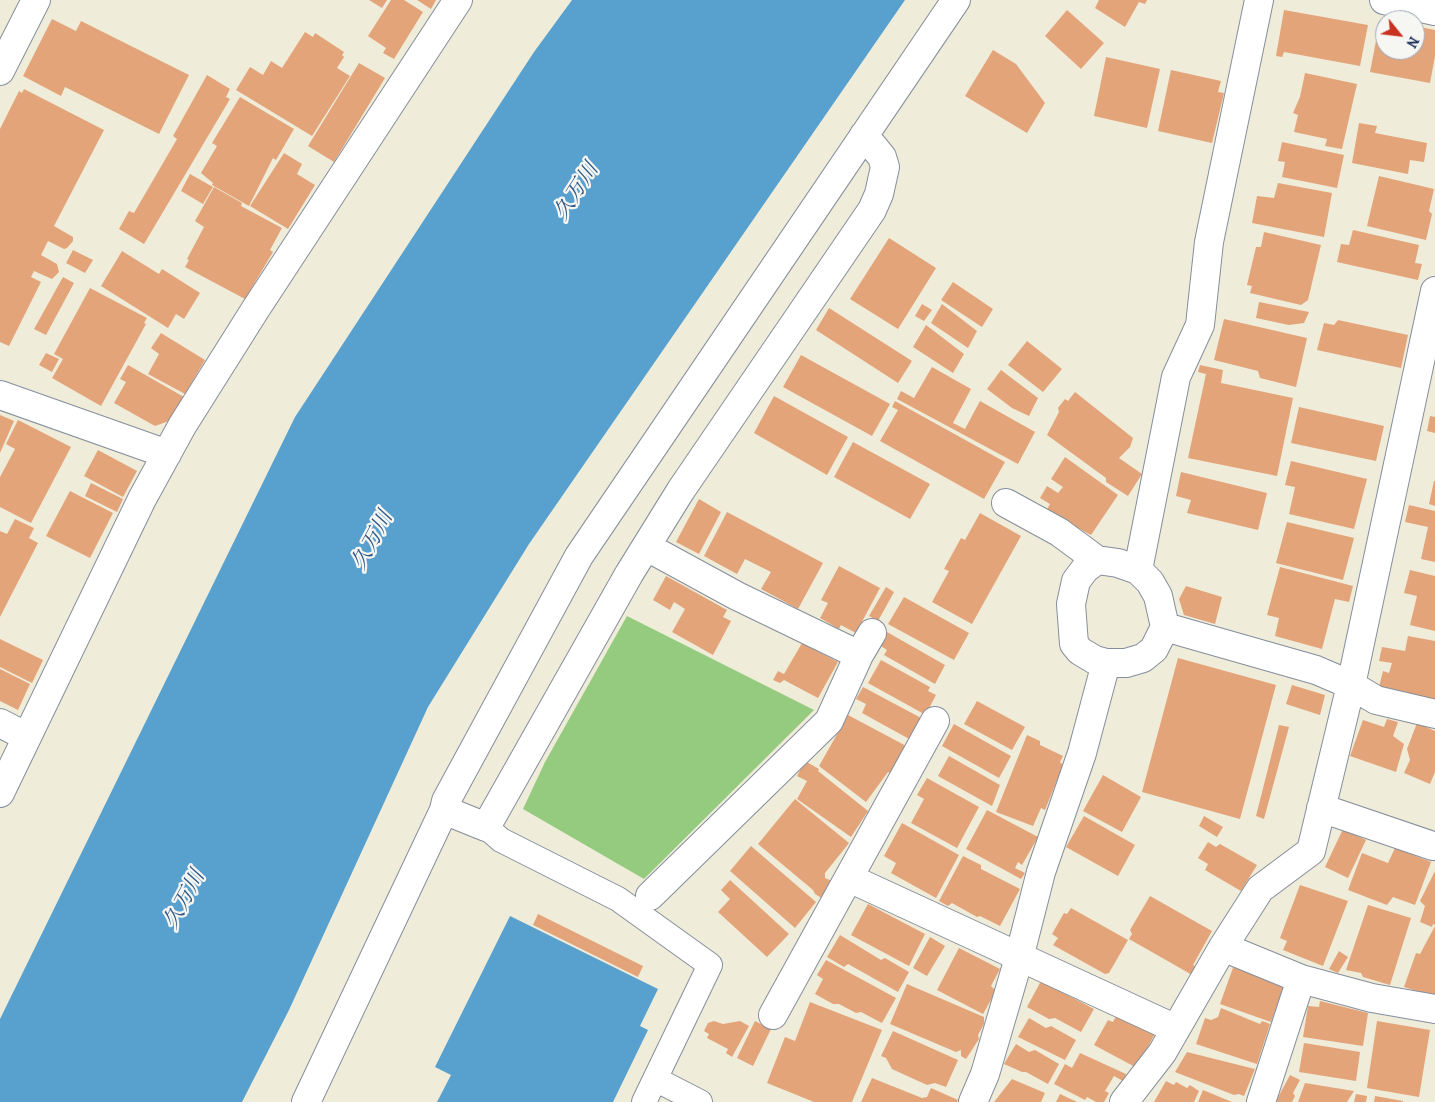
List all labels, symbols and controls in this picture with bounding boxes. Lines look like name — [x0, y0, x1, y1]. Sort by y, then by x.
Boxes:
north arrow — [1375, 10, 1425, 60]
text: N — [1402, 33, 1423, 51]
water label: 久万川 — [549, 159, 605, 225]
water label: 久万川 — [347, 507, 399, 575]
water label: 久万川 — [159, 866, 211, 934]

